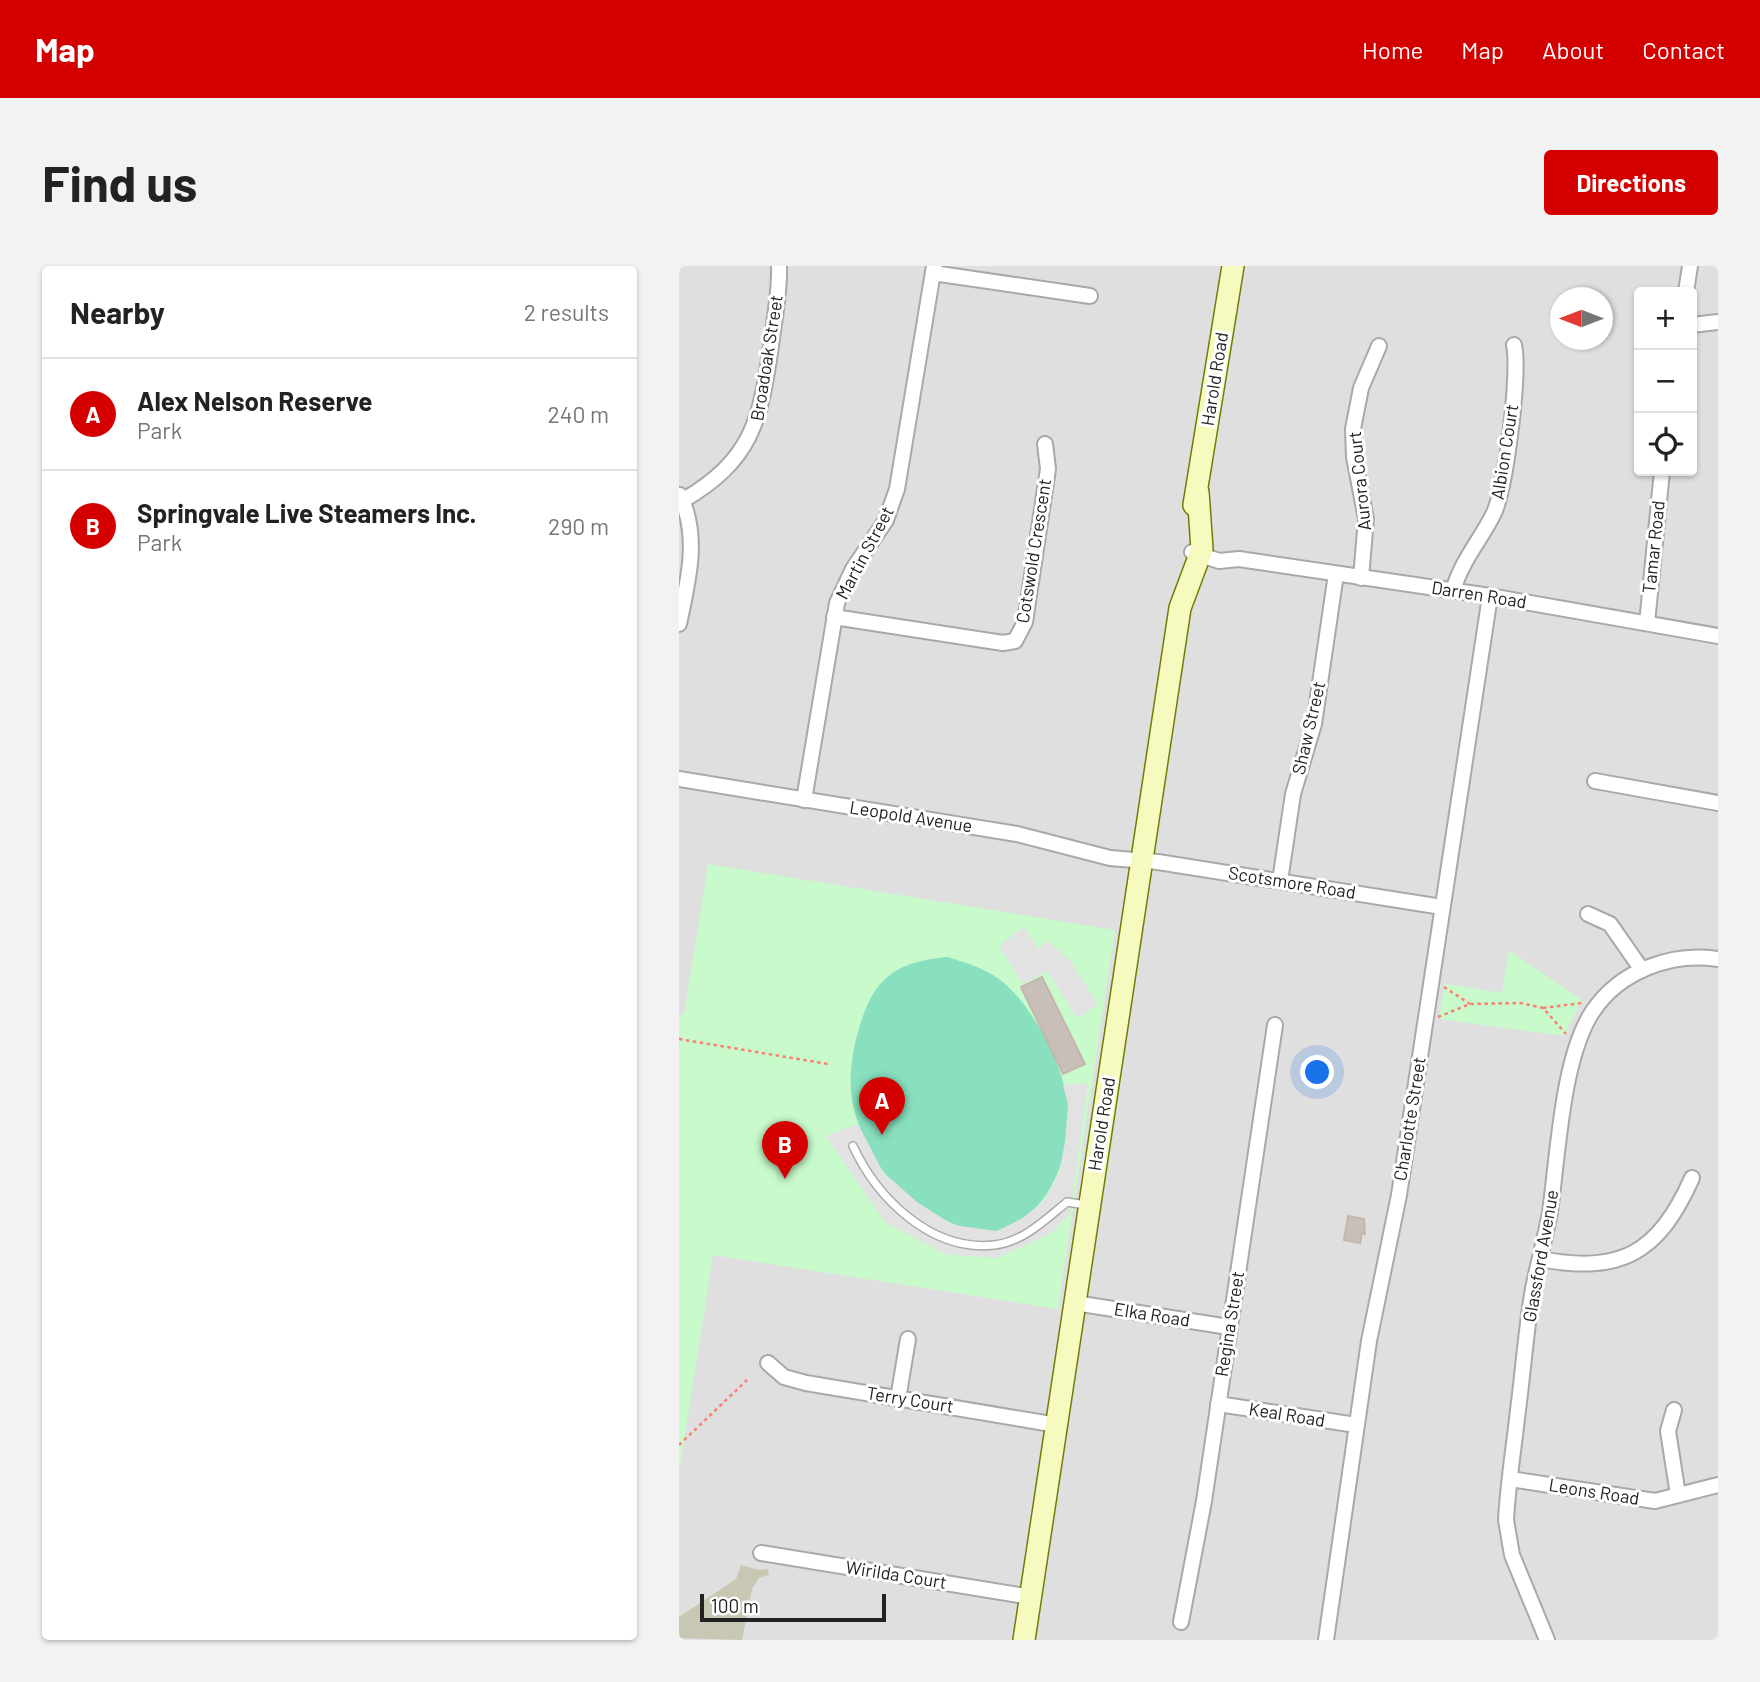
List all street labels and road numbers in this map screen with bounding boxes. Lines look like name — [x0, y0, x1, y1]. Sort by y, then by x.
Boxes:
street label: Broadoak Street — [745, 293, 787, 422]
street label: Harold Road — [1196, 330, 1232, 427]
street label: Albion Court — [1486, 403, 1522, 501]
street label: Aurora Court — [1343, 430, 1375, 532]
street label: Cotswold Crescent — [1011, 477, 1055, 625]
street label: Tamar Road — [1637, 499, 1669, 594]
street label: Martin Street — [830, 502, 898, 603]
street label: Darren Road — [1430, 576, 1528, 612]
street label: Shaw Street — [1287, 679, 1329, 777]
street label: Leopold Avenue — [848, 795, 974, 837]
street label: Scotsmore Road — [1227, 861, 1357, 903]
street label: Charlotte Street — [1388, 1055, 1430, 1182]
street label: Harold Road — [1083, 1075, 1119, 1172]
street label: Glassford Avenue — [1518, 1188, 1562, 1324]
street label: Regina Street — [1210, 1270, 1248, 1378]
street label: Elka Road — [1113, 1297, 1192, 1331]
street label: Terry Court — [865, 1381, 955, 1417]
street label: Keal Road — [1247, 1397, 1327, 1431]
street label: Leons Road — [1547, 1473, 1641, 1509]
street label: Wirilda Court — [844, 1555, 948, 1593]

